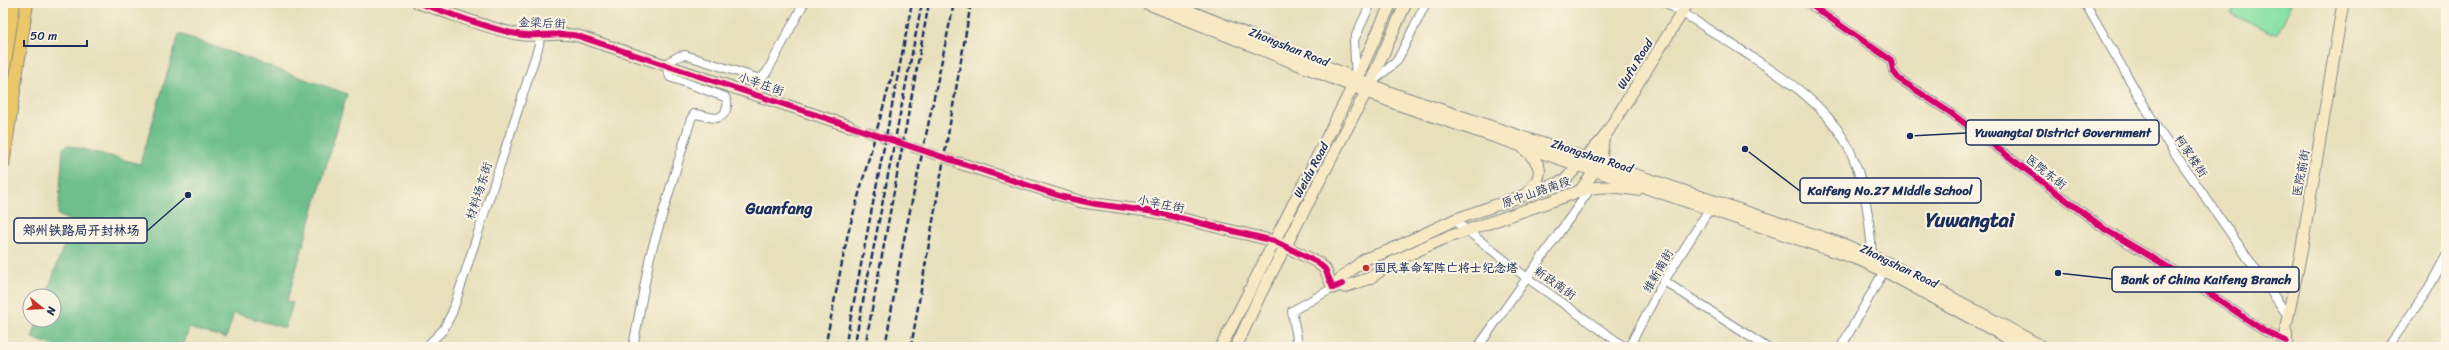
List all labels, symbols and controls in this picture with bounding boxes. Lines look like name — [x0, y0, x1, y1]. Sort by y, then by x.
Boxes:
street label: 金梁后街 — [518, 11, 566, 35]
street label: Zhongshan Road — [1245, 21, 1334, 74]
scale bar — [24, 22, 87, 48]
text: 50 m — [30, 25, 57, 47]
street label: Wufu Road — [1611, 34, 1660, 94]
street label: 小辛庄街 — [735, 66, 787, 102]
callout: Yuwangtai District Government — [1966, 120, 2159, 145]
text: Yuwangtai District Government — [1975, 121, 2152, 144]
street label: 柯家楼街 — [2168, 130, 2214, 182]
street label: Zhongshan Road — [1548, 132, 1637, 180]
street label: Weidu Road — [1287, 138, 1335, 202]
street label: 医院前街 — [2286, 147, 2316, 199]
street label: 医院东街 — [2020, 149, 2072, 195]
street label: 材料场东街 — [459, 159, 499, 223]
street label: 原中山路南段 — [1498, 170, 1574, 214]
callout: Kaifeng No.27 Middle School — [1800, 178, 1981, 203]
text: Kaifeng No.27 Middle School — [1807, 179, 1974, 202]
street label: 小辛庄街 — [1135, 189, 1187, 219]
district label: Guanfang — [745, 194, 813, 223]
district label: Yuwangtai — [1926, 203, 2016, 238]
callout: 郑州铁路局开封林场 — [14, 218, 147, 243]
text: 郑州铁路局开封林场 — [22, 219, 140, 242]
street label: Zhongshan Road — [1856, 237, 1944, 295]
street label: 维新南街 — [1636, 245, 1680, 297]
place label: 国民革命军阵亡将士纪念塔 — [1374, 257, 1518, 279]
street label: 新政南街 — [1529, 260, 1581, 306]
marker: 国民革命军阵亡将士纪念塔 — [1361, 263, 1371, 273]
callout: Bank of China Kaifeng Branch — [2112, 267, 2299, 292]
text: Bank of China Kaifeng Branch — [2121, 268, 2292, 291]
north arrow — [22, 288, 62, 328]
text: N — [41, 303, 62, 318]

